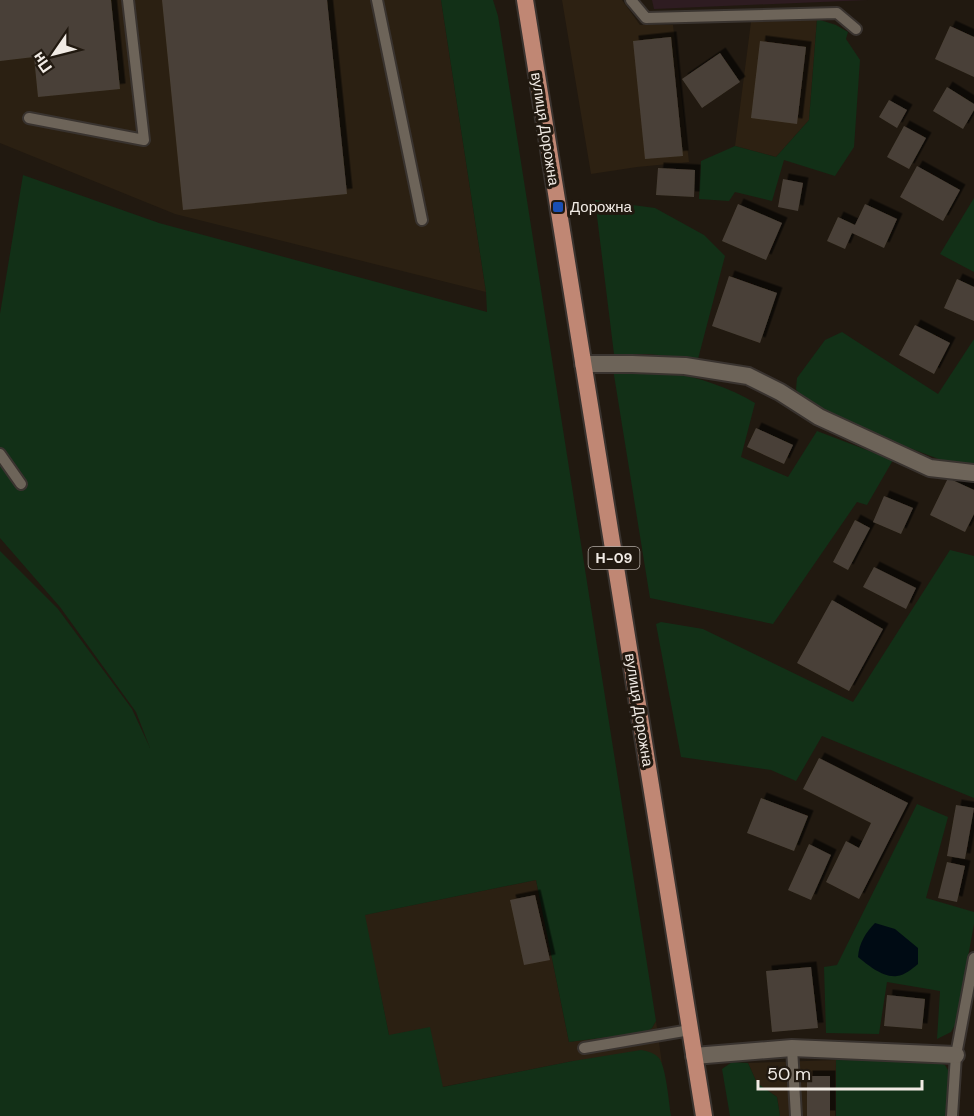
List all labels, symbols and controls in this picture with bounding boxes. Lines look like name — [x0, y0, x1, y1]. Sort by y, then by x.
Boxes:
north arrow — [24, 24, 84, 84]
text: Пн — [27, 48, 57, 77]
street label: вулиця Дорожна — [526, 71, 564, 188]
place label: Дорожна — [570, 197, 633, 217]
marker: Дорожна — [551, 200, 565, 214]
road number: Н-09 — [588, 547, 640, 569]
street label: вулиця Дорожна — [620, 652, 658, 769]
scale bar — [758, 1053, 922, 1091]
text: 50 m — [767, 1062, 811, 1086]

